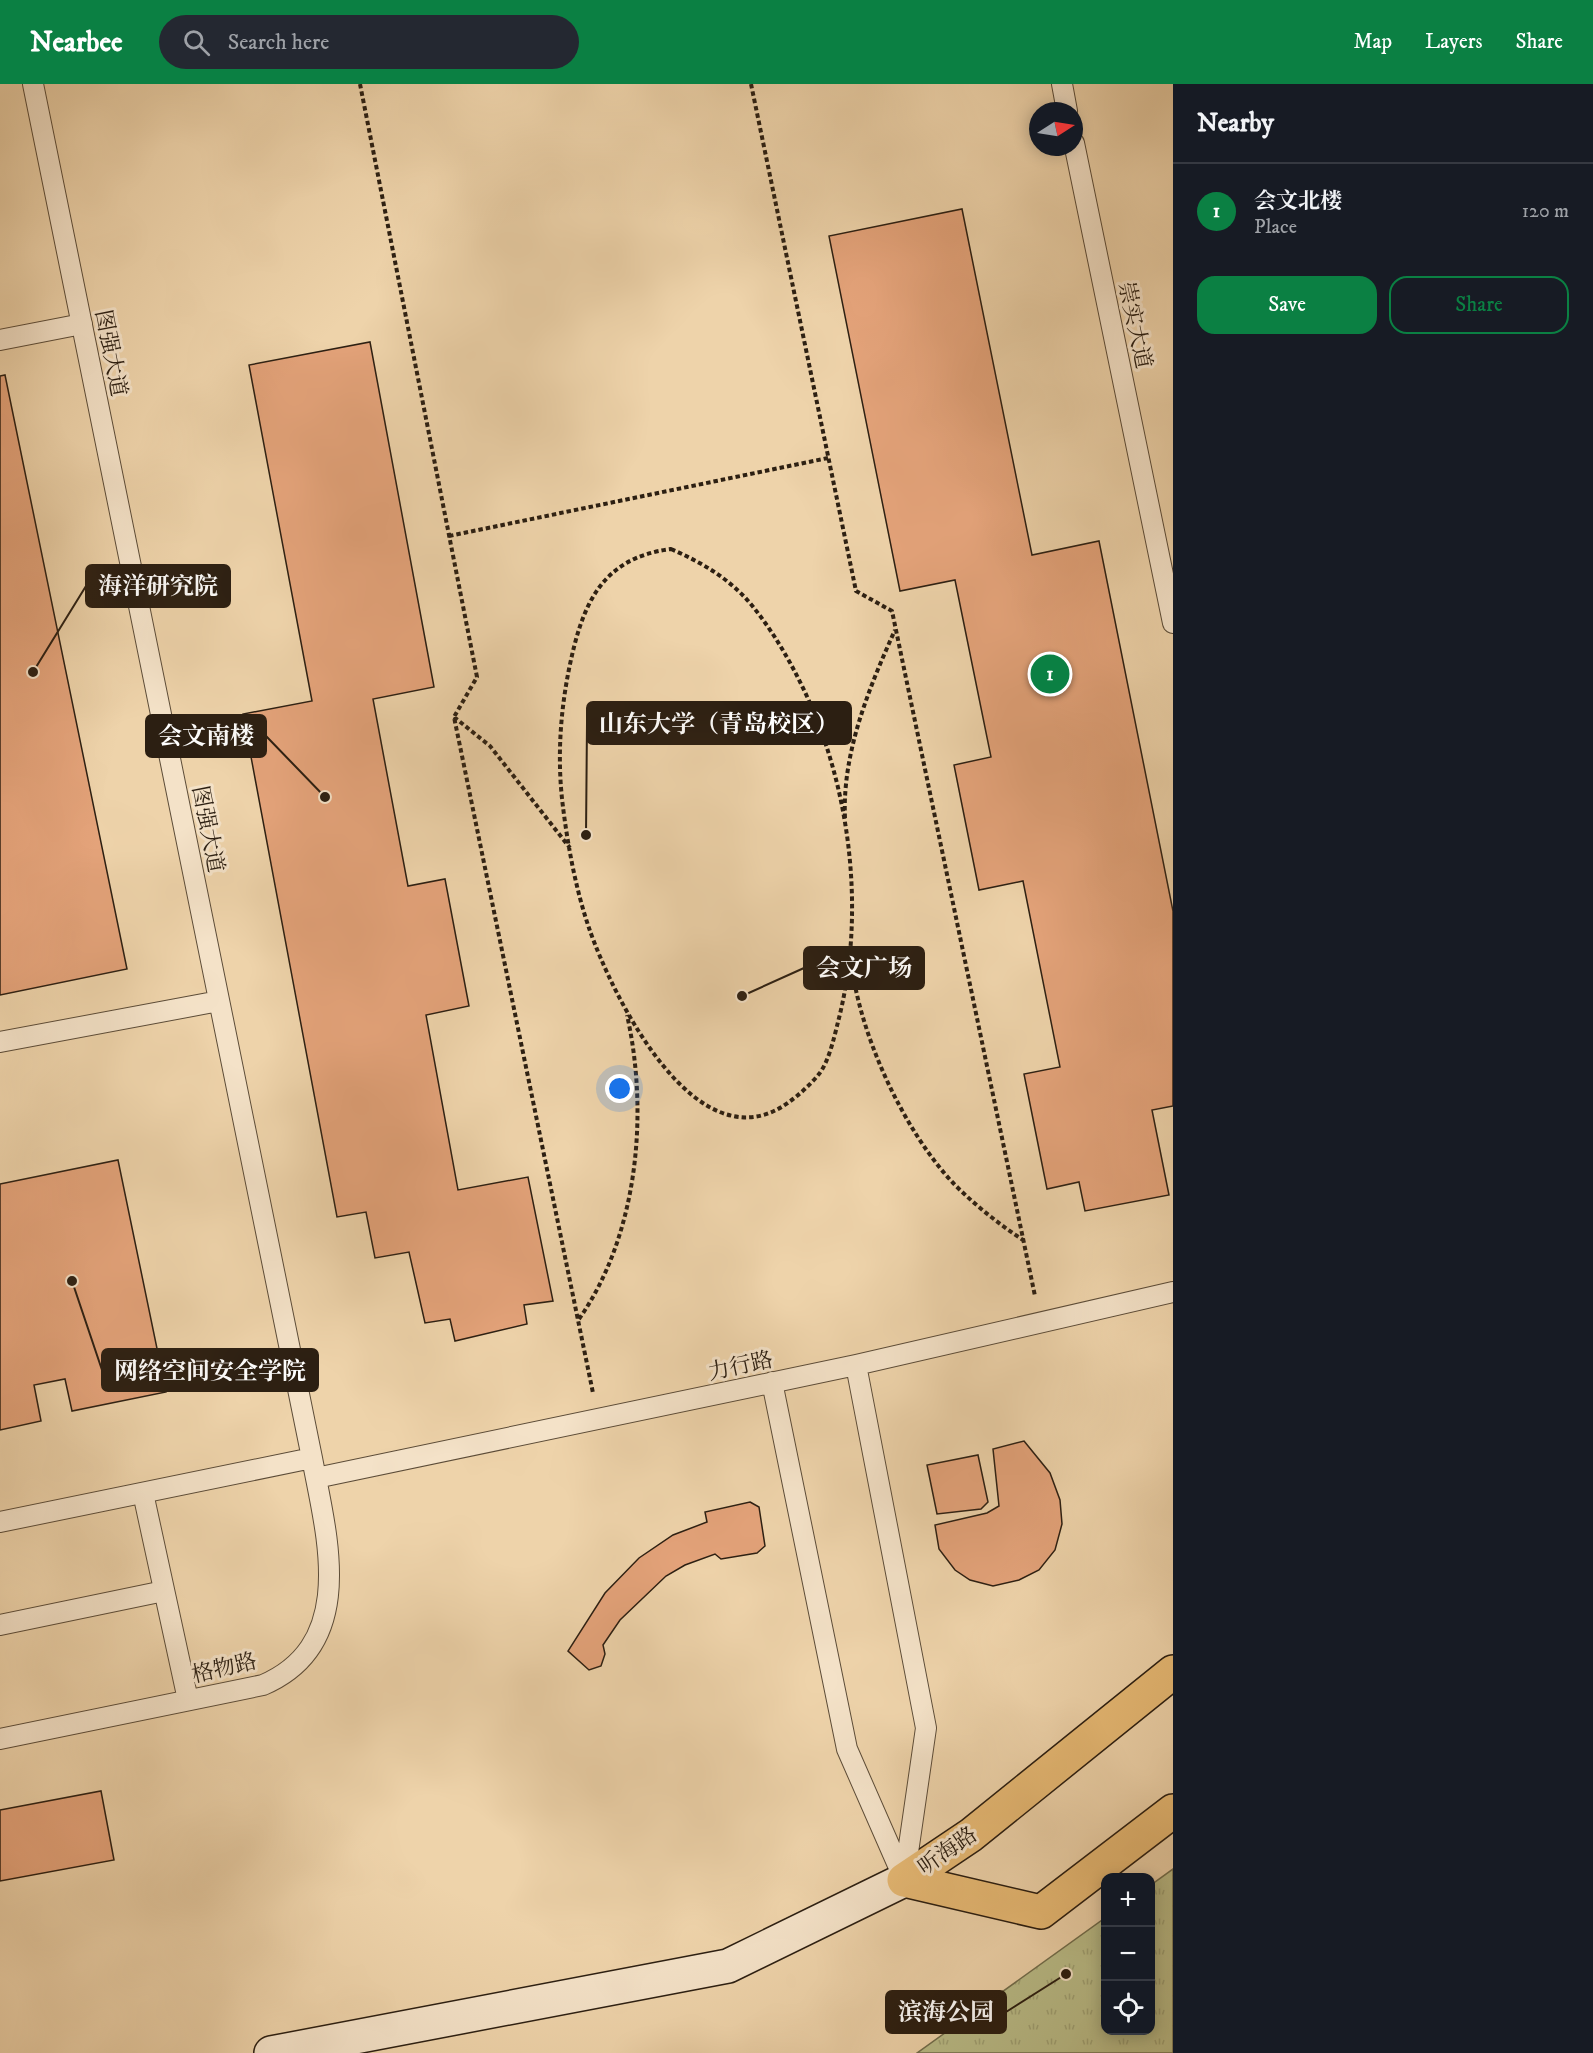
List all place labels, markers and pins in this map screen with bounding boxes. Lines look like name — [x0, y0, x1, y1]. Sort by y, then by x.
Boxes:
callout: 海洋研究院 — [86, 565, 230, 607]
pin: 1 — [1030, 652, 1070, 696]
callout: 山东大学（青岛校区） — [587, 702, 851, 744]
callout: 会文南楼 — [146, 715, 266, 757]
callout: 会文广场 — [804, 947, 924, 989]
callout: 网络空间安全学院 — [102, 1349, 318, 1391]
callout: 滨海公园 — [886, 1991, 1006, 2033]

